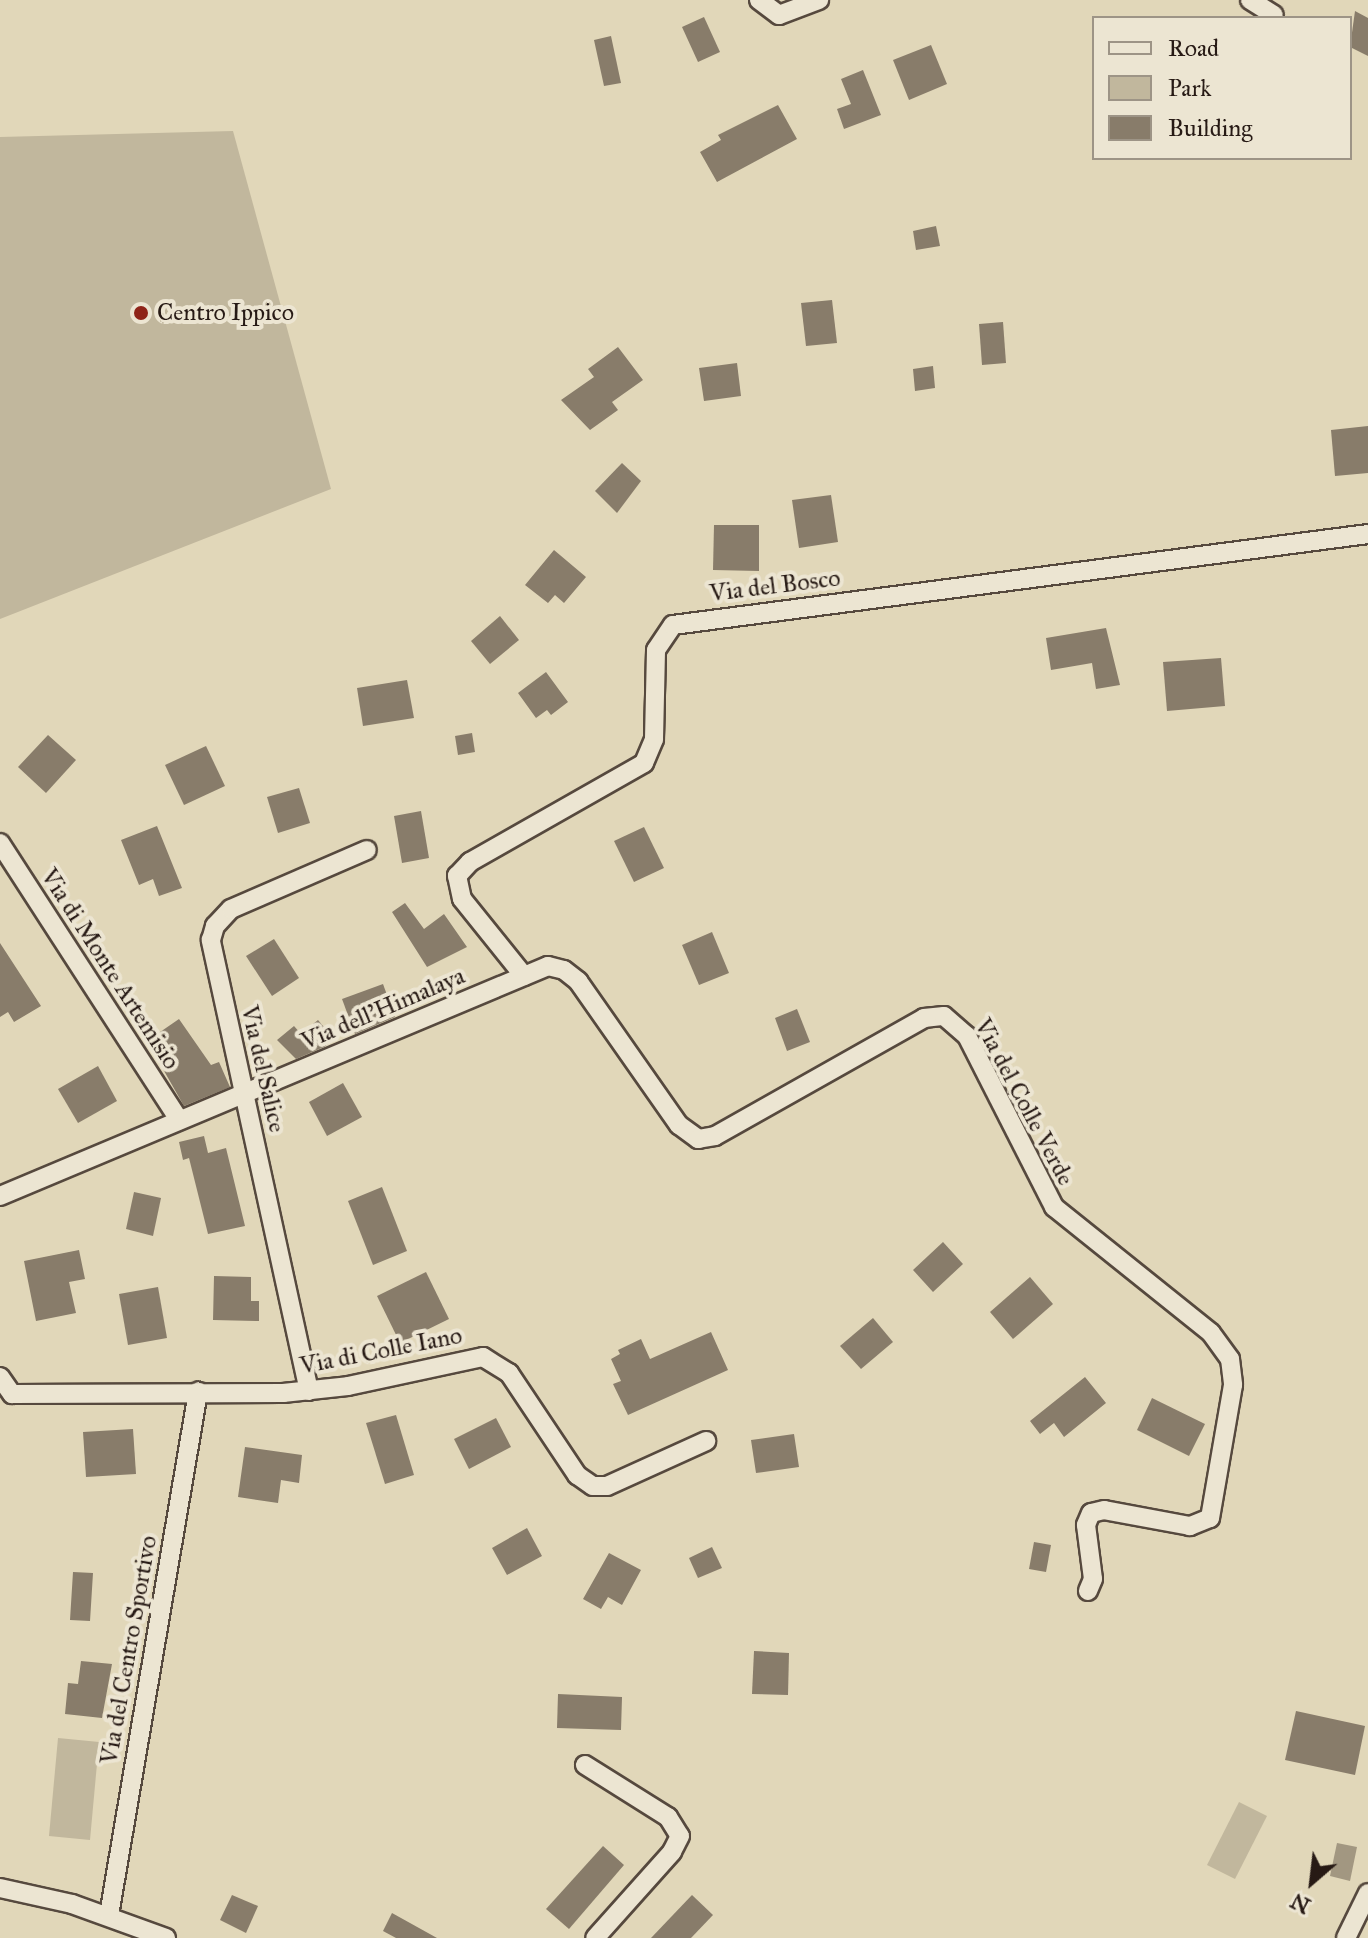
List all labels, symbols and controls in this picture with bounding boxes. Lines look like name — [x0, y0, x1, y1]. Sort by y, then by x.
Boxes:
legend — [1092, 16, 1352, 160]
text: Road — [1168, 33, 1219, 63]
text: Park — [1168, 73, 1211, 103]
text: Building — [1168, 113, 1253, 143]
place label: Centro Ippico — [157, 299, 294, 327]
marker: Centro Ippico — [132, 304, 150, 322]
street label: Via del Bosco — [708, 564, 842, 608]
street label: Via di Monte Artemisio — [34, 863, 186, 1075]
street label: Via dell'Himalaya — [297, 962, 469, 1056]
street label: Via del Salice — [234, 1003, 292, 1135]
street label: Via del Colle Verde — [968, 1014, 1080, 1190]
street label: Via di Colle Iano — [298, 1321, 464, 1381]
street label: Via del Centro Sportivo — [95, 1533, 163, 1767]
north arrow — [1272, 1842, 1352, 1922]
text: N — [1286, 1887, 1315, 1920]

